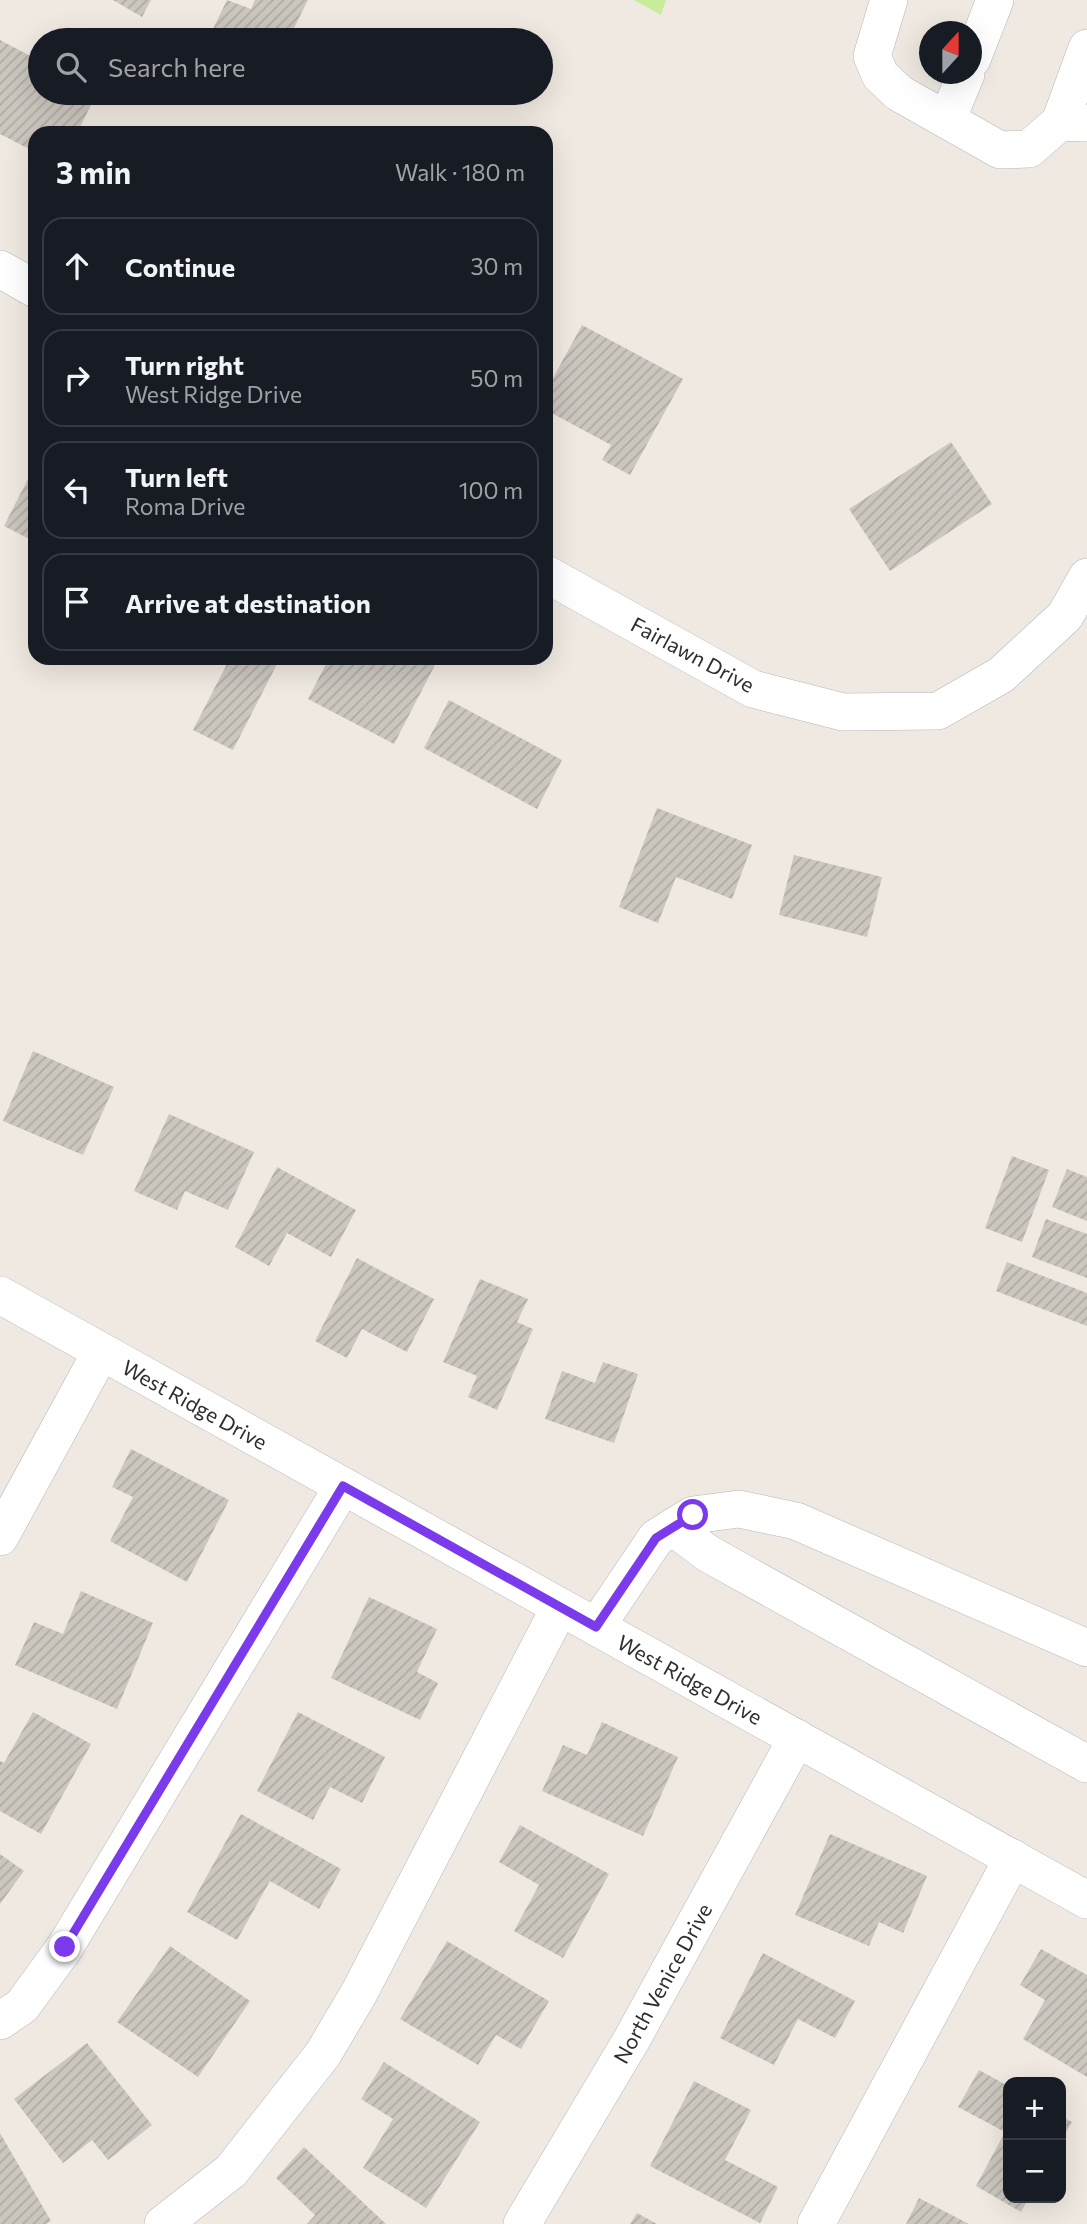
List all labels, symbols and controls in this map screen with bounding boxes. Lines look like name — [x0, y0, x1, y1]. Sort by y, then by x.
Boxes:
north arrow — [919, 21, 982, 84]
search box — [28, 28, 553, 105]
icon: search — [52, 48, 90, 86]
text: Search here — [108, 51, 246, 82]
text: 3 min — [56, 153, 131, 190]
text: Walk · 180 m — [395, 158, 525, 186]
icon: ahead — [58, 247, 96, 285]
text: Continue — [125, 251, 235, 282]
text: 30 m — [470, 252, 523, 280]
text: Turn right — [125, 349, 244, 380]
icon: right — [58, 359, 96, 397]
text: 50 m — [470, 364, 523, 392]
text: West Ridge Drive — [125, 380, 302, 408]
text: Turn left — [125, 461, 228, 492]
icon: left — [58, 471, 96, 509]
text: 100 m — [459, 476, 523, 504]
text: Roma Drive — [125, 492, 245, 520]
icon: arrive — [58, 583, 96, 621]
text: Arrive at destination — [125, 587, 371, 618]
street label: Fairlawn Drive — [627, 611, 759, 697]
street label: West Ridge Drive — [118, 1354, 272, 1454]
route start — [677, 1499, 708, 1530]
street label: West Ridge Drive — [613, 1629, 767, 1729]
street label: North Venice Drive — [608, 1899, 716, 2067]
route end — [49, 1931, 80, 1962]
map controls — [1003, 2077, 1066, 2203]
button: + — [1003, 2077, 1066, 2140]
button: − — [1003, 2140, 1066, 2203]

